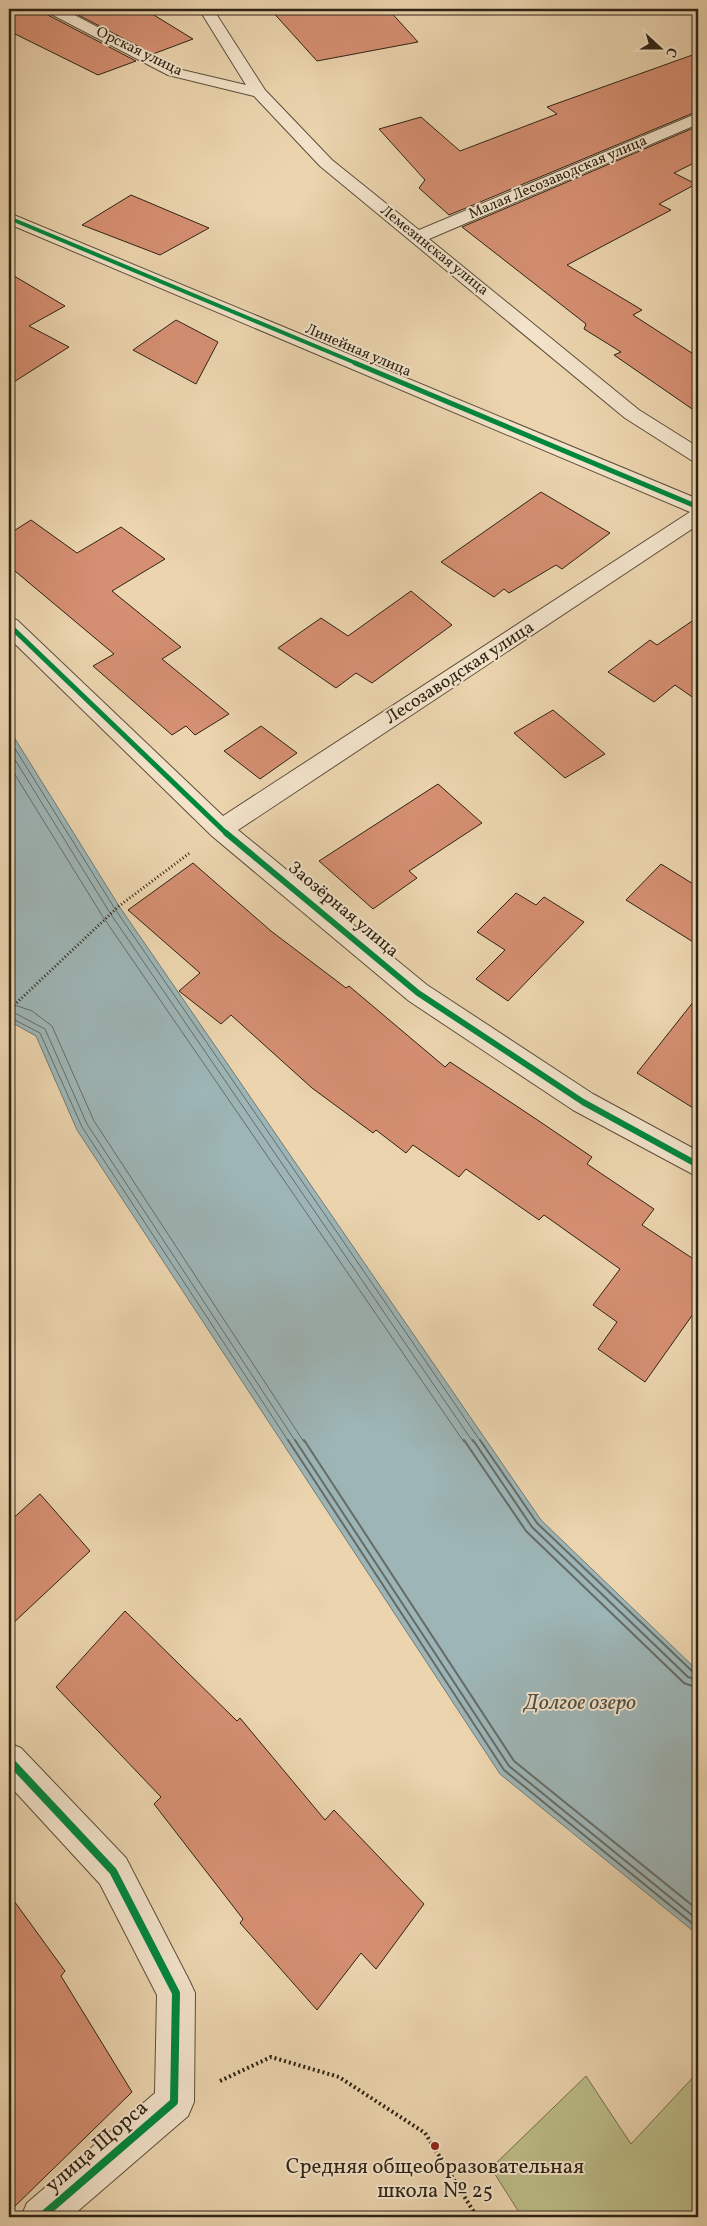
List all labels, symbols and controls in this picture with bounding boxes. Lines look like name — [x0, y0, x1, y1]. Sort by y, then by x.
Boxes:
street label: Орская улица — [92, 22, 186, 82]
north arrow — [634, 22, 684, 72]
text: С — [660, 45, 681, 60]
street label: Малая Лесозаводская улица — [465, 131, 651, 225]
street label: Лемезинская улица — [375, 201, 493, 301]
street label: Линейная улица — [302, 319, 414, 383]
street label: Лесозаводская улица — [381, 615, 539, 731]
street label: Заозёрная улица — [282, 856, 404, 964]
water label: Долгое озеро — [522, 1688, 636, 1719]
street label: улица Щорса — [39, 2094, 155, 2200]
marker: Средняя общеобразовательная школа № 25 — [429, 2140, 441, 2152]
place label: Средняя общеобразовательная школа № 25 — [286, 2153, 584, 2206]

